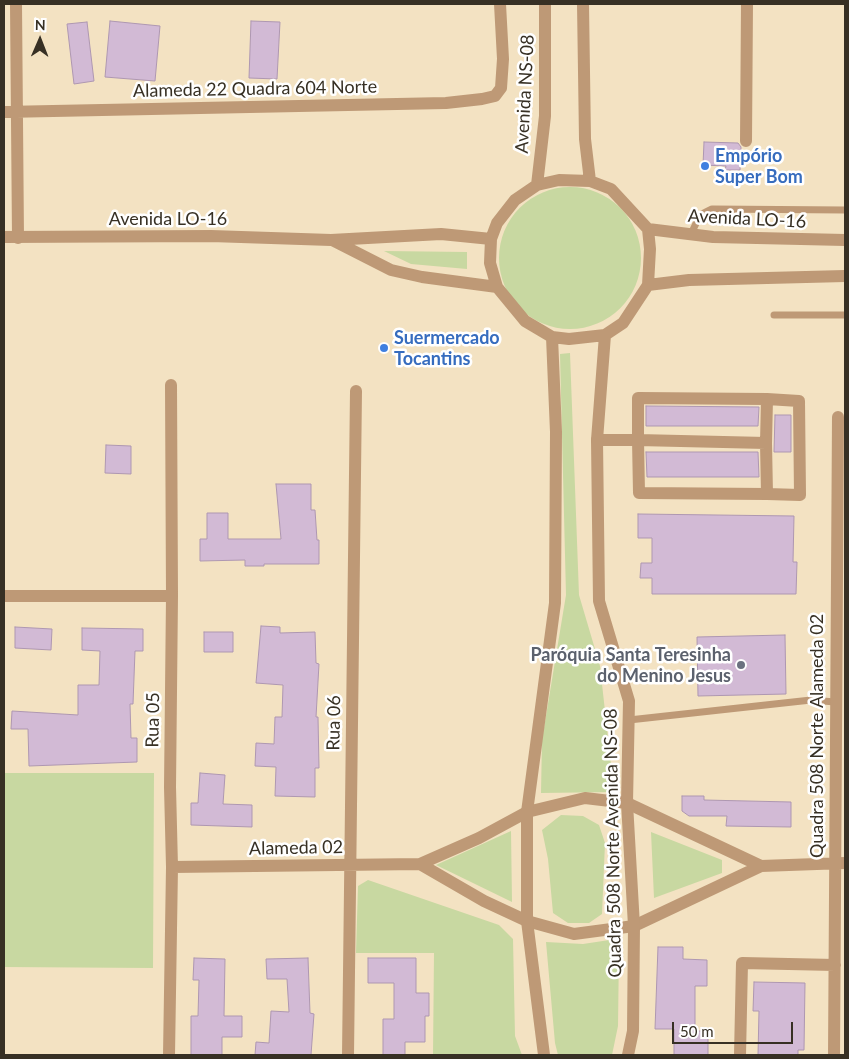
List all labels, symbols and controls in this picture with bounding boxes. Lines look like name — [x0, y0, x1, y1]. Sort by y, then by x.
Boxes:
north arrow — [15, 15, 65, 65]
text: N — [35, 16, 46, 33]
street label: Avenida NS-08 — [511, 34, 539, 154]
street label: Alameda 22 Quadra 604 Norte — [133, 76, 377, 102]
place label: Empório Super Bom — [715, 145, 803, 188]
marker: Empório Super Bom — [699, 160, 711, 172]
street label: Avenida LO-16 — [687, 205, 807, 233]
street label: Avenida LO-16 — [109, 208, 227, 230]
place label: Suermercado Tocantins — [394, 327, 500, 369]
marker: Suermercado Tocantins — [378, 342, 390, 354]
street label: Quadra 508 Norte Alameda 02 — [806, 614, 828, 858]
place label: Paróquia Santa Teresinha do Menino Jesus — [530, 644, 731, 686]
marker: Paróquia Santa Teresinha do Menino Jesus — [735, 659, 747, 671]
street label: Rua 05 — [142, 692, 164, 748]
street label: Rua 06 — [323, 695, 345, 751]
street label: Quadra 508 Norte Avenida NS-08 — [600, 708, 626, 978]
street label: Alameda 02 — [249, 836, 343, 860]
scale bar — [674, 1012, 795, 1044]
text: 50 m — [680, 1022, 714, 1040]

